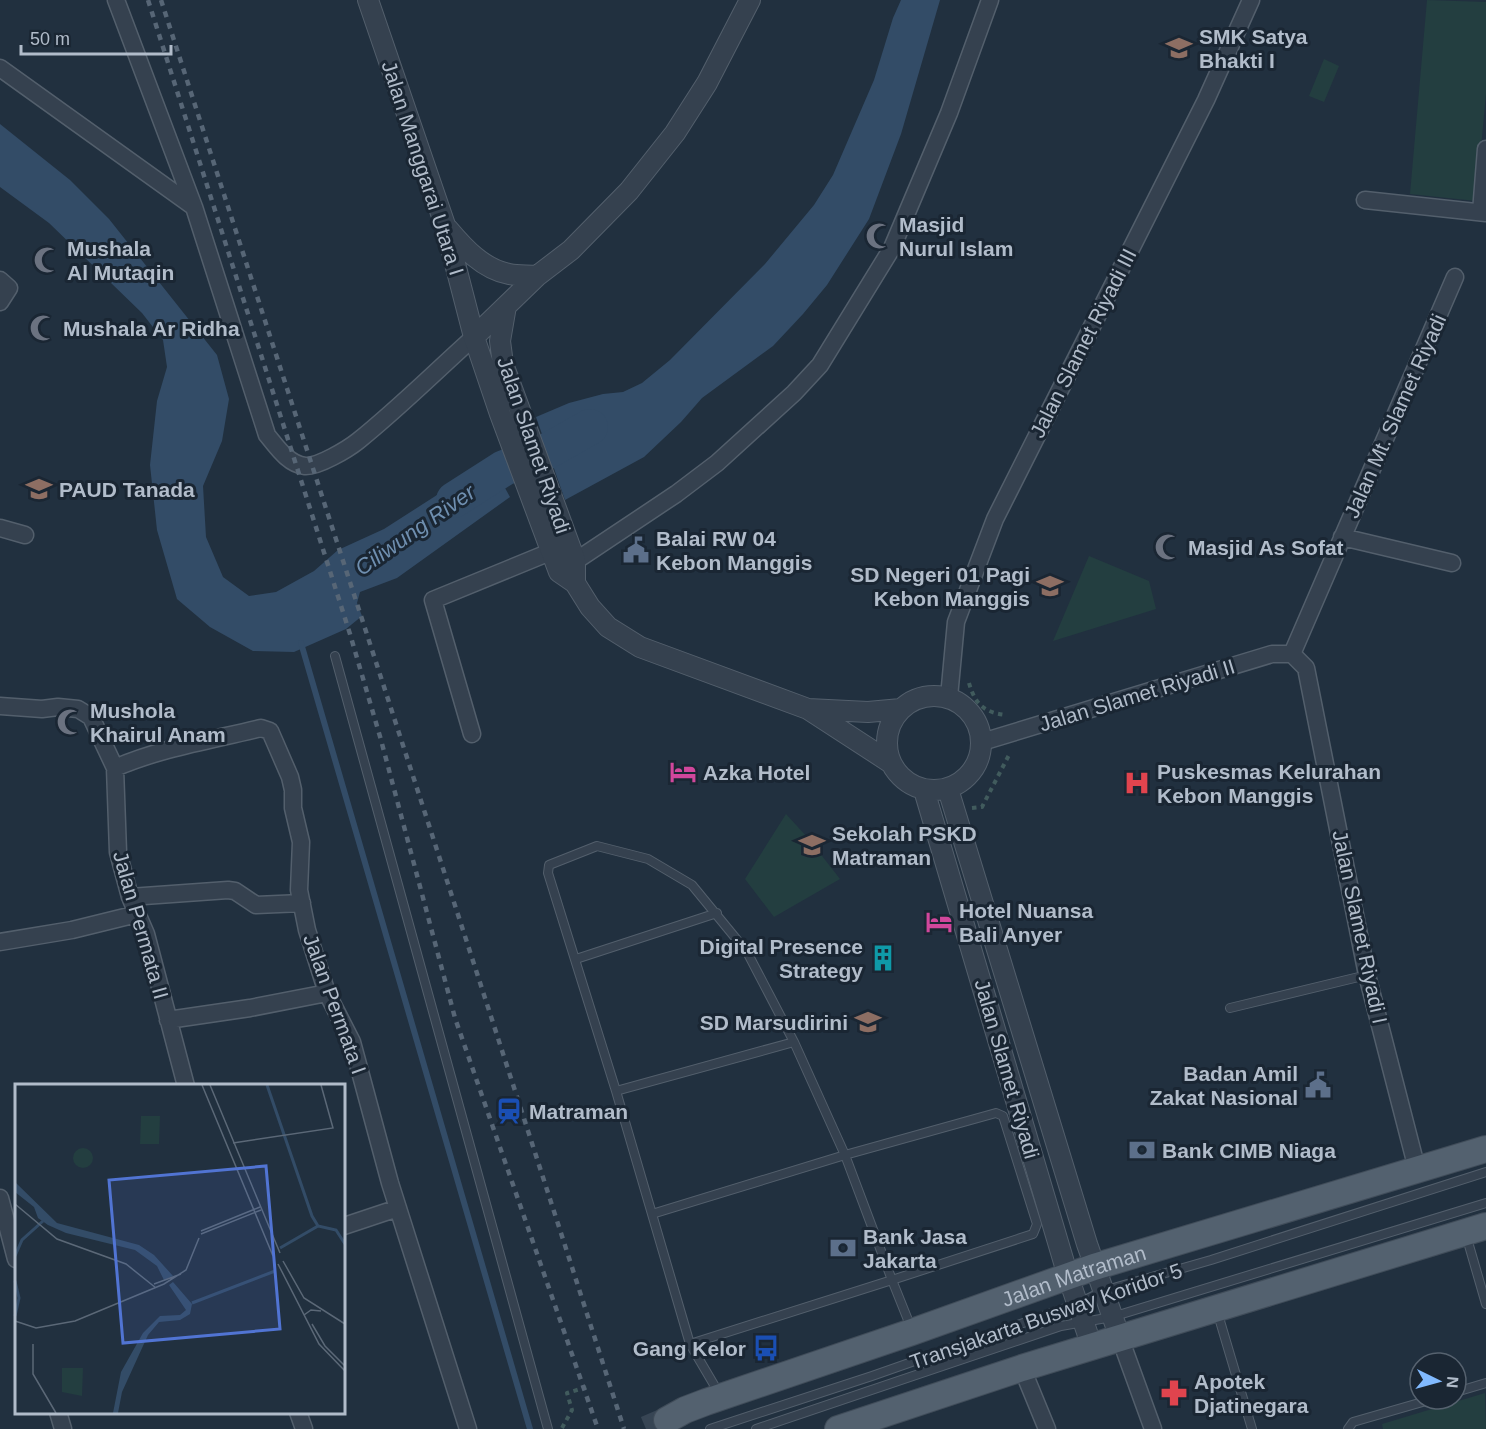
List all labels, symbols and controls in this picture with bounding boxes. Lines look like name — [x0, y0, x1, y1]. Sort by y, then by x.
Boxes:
scale bar — [21, 18, 171, 56]
place label: SMK Satya Bhakti I — [1199, 25, 1308, 72]
text: 50 m — [30, 29, 70, 49]
school or university icon: SMK Satya Bhakti I — [1164, 33, 1194, 63]
street label: Jalan Manggarai Utara I — [377, 58, 469, 278]
place label: Masjid Nurul Islam — [899, 213, 1013, 260]
mosque icon: Masjid Nurul Islam — [864, 221, 894, 251]
place label: Mushala Al Mutaqin — [67, 237, 174, 284]
mosque icon: Mushala Al Mutaqin — [32, 245, 62, 275]
street label: Jalan Slamet Riyadi III — [1025, 245, 1141, 441]
street label: Jalan Mt. Slamet Riyadi — [1340, 311, 1450, 521]
mosque icon: Mushala Ar Ridha — [28, 313, 58, 343]
place label: Mushala Ar Ridha — [63, 317, 240, 340]
street label: Jalan Slamet Riyadi — [493, 354, 575, 536]
school or university icon: PAUD Tanada — [24, 474, 54, 504]
place label: PAUD Tanada — [59, 478, 195, 501]
water label: Ciliwung River — [350, 478, 481, 581]
place label: Balai RW 04 Kebon Manggis — [656, 527, 812, 574]
mosque icon: Masjid As Sofat — [1153, 532, 1183, 562]
public building icon: Balai RW 04 Kebon Manggis — [621, 535, 651, 565]
place label: Masjid As Sofat — [1188, 536, 1344, 559]
place label: SD Negeri 01 Pagi Kebon Manggis — [850, 563, 1030, 610]
school or university icon: SD Negeri 01 Pagi Kebon Manggis — [1035, 571, 1065, 601]
street label: Jalan Slamet Riyadi II — [1037, 654, 1237, 736]
place label: Mushola Khairul Anam — [90, 699, 226, 746]
mosque icon: Mushola Khairul Anam — [55, 707, 85, 737]
hotel icon: Azka Hotel — [668, 757, 698, 787]
place label: Puskesmas Kelurahan Kebon Manggis — [1157, 760, 1381, 807]
place label: Azka Hotel — [703, 761, 810, 784]
hospital icon: Puskesmas Kelurahan Kebon Manggis — [1122, 768, 1152, 798]
place label: Sekolah PSKD Matraman — [832, 822, 977, 869]
street label: Jalan Slamet Riyadi I — [1328, 828, 1392, 1026]
school or university icon: Sekolah PSKD Matraman — [797, 830, 827, 860]
street label: Jalan Permata II — [109, 848, 173, 1002]
place label: Hotel Nuansa Bali Anyer — [959, 899, 1094, 946]
hotel icon: Hotel Nuansa Bali Anyer — [924, 907, 954, 937]
street label: Jalan Permata I — [299, 931, 371, 1077]
place label: Digital Presence Strategy — [700, 935, 863, 982]
building icon: Digital Presence Strategy — [868, 943, 898, 973]
street label: Jalan Slamet Riyadi — [970, 977, 1044, 1161]
school or university icon: SD Marsudirini — [853, 1007, 883, 1037]
place label: SD Marsudirini — [700, 1011, 848, 1034]
place label: Badan Amil Zakat Nasional — [1150, 1062, 1298, 1109]
public building icon: Badan Amil Zakat Nasional — [1303, 1070, 1333, 1100]
inset map — [15, 1084, 345, 1414]
station icon: Matraman — [494, 1096, 524, 1126]
place label: Matraman — [529, 1100, 628, 1123]
bank icon: Bank CIMB Niaga — [1127, 1135, 1157, 1165]
place label: Bank CIMB Niaga — [1162, 1139, 1336, 1162]
place label: Bank Jasa Jakarta — [863, 1225, 967, 1272]
bank icon: Bank Jasa Jakarta — [828, 1233, 858, 1263]
street label: Jalan Matraman — [999, 1241, 1148, 1311]
street label: Transjakarta Busway Koridor 5 — [907, 1259, 1185, 1373]
bus stop icon: Gang Kelor — [751, 1333, 781, 1363]
place label: Gang Kelor — [633, 1337, 746, 1360]
north arrow — [1408, 1351, 1468, 1411]
place label: Apotek Djatinegara — [1194, 1370, 1309, 1417]
text: N — [1443, 1376, 1461, 1389]
pharmacy icon: Apotek Djatinegara — [1159, 1378, 1189, 1408]

